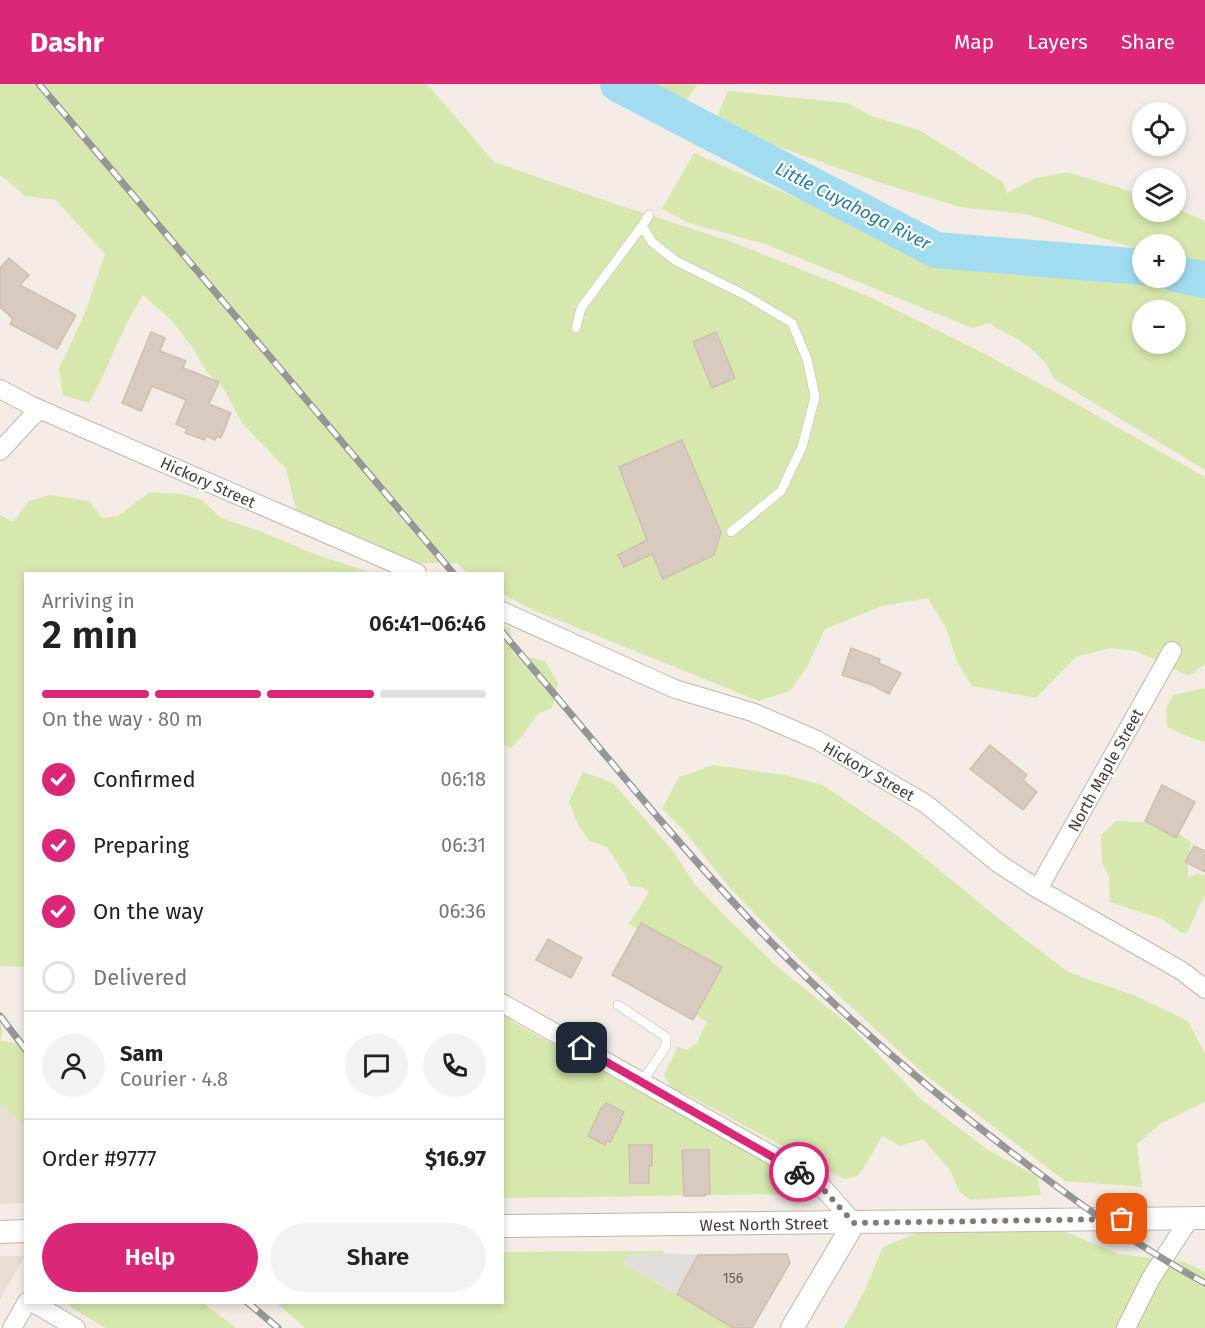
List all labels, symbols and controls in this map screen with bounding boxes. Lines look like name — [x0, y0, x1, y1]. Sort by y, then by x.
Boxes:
text: Dashr — [30, 26, 104, 59]
text: Map — [954, 29, 994, 55]
text: Layers — [1027, 29, 1088, 55]
text: Share — [1121, 29, 1175, 55]
map controls — [1132, 102, 1186, 354]
button: locate — [1132, 102, 1186, 156]
water label: Little Cuyahoga River — [772, 157, 935, 255]
button: layers — [1132, 168, 1186, 222]
button: + — [1132, 234, 1186, 288]
button: − — [1132, 300, 1186, 354]
street label: Hickory Street — [157, 453, 259, 512]
text: Arriving in — [42, 589, 135, 613]
text: 06:41–06:46 — [369, 610, 486, 637]
text: 2 min — [42, 612, 138, 658]
street label: North Maple Street — [1064, 705, 1147, 835]
text: On the way · 80 m — [42, 707, 203, 731]
street label: Hickory Street — [820, 738, 918, 805]
icon: check — [42, 763, 75, 796]
text: Confirmed — [93, 766, 196, 793]
text: 06:18 — [441, 767, 486, 791]
icon: check — [42, 829, 75, 862]
text: Preparing — [93, 832, 189, 859]
text: 06:31 — [441, 833, 486, 857]
icon: check — [42, 895, 75, 928]
text: On the way — [93, 898, 204, 925]
text: 06:36 — [439, 899, 486, 923]
text: Delivered — [93, 964, 188, 991]
pin — [556, 1022, 607, 1073]
icon: home — [565, 1031, 598, 1064]
button: person — [42, 1034, 105, 1097]
button: chat — [345, 1034, 408, 1097]
button: phone — [423, 1034, 486, 1097]
text: Sam — [120, 1040, 163, 1067]
text: Courier · 4.8 — [120, 1067, 228, 1091]
courier — [769, 1142, 829, 1202]
text: Order #9777 — [42, 1145, 156, 1172]
text: $16.97 — [425, 1145, 486, 1172]
icon: bike — [783, 1156, 816, 1189]
pin — [1096, 1193, 1147, 1244]
icon: bag — [1105, 1202, 1138, 1235]
street label: West North Street — [700, 1214, 829, 1235]
button: Help — [42, 1223, 258, 1292]
button: Share — [270, 1223, 486, 1292]
house number: 156 — [723, 1270, 743, 1287]

